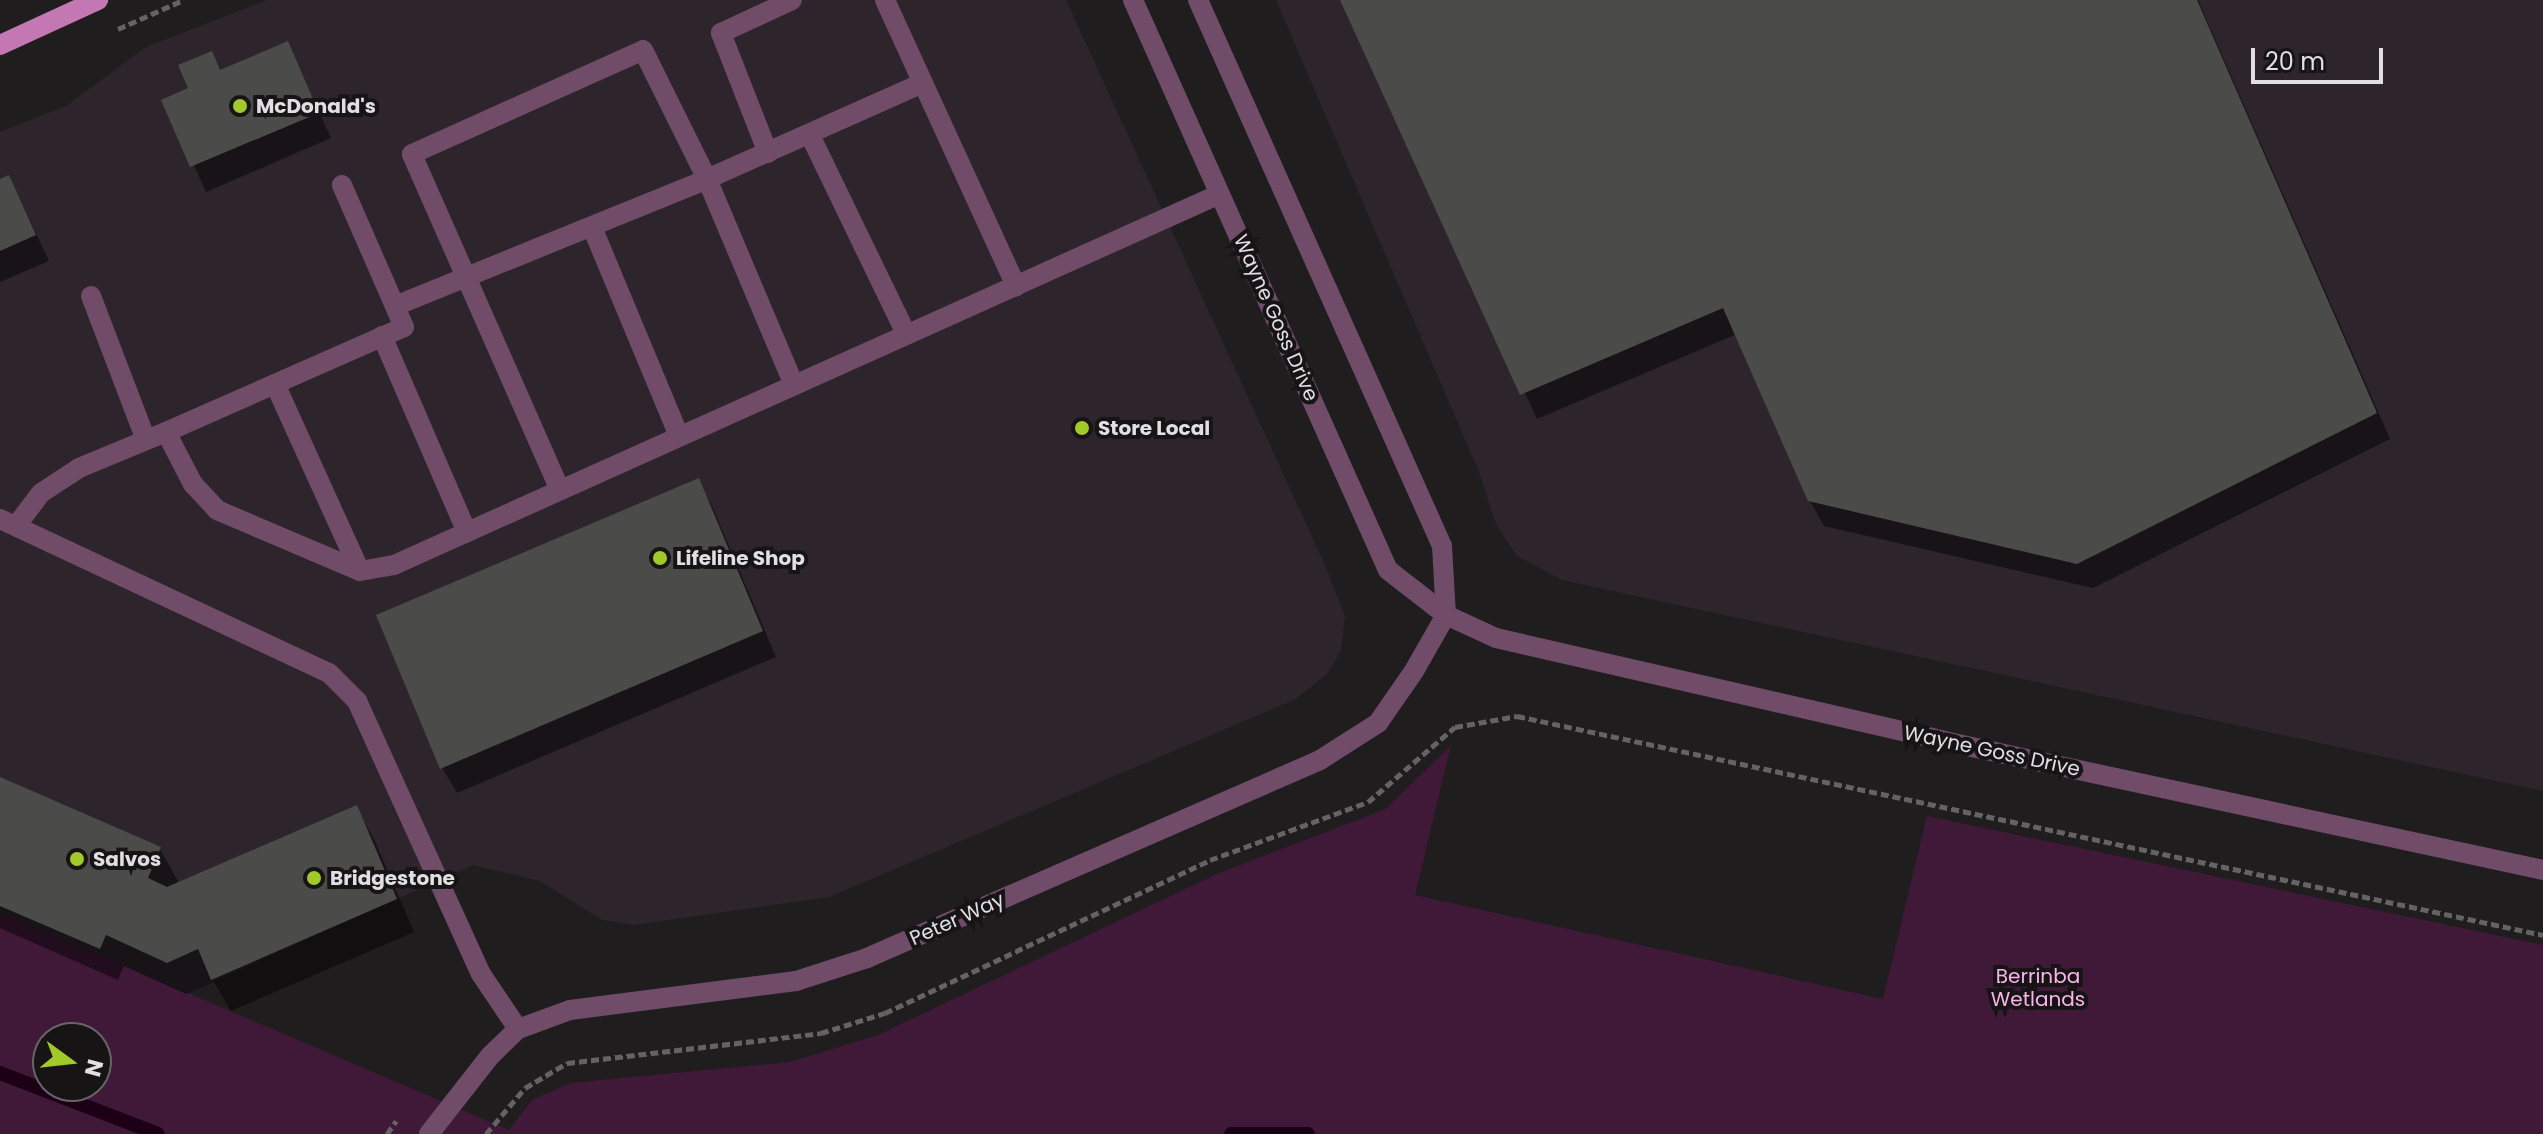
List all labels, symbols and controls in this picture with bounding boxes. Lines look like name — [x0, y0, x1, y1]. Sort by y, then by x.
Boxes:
scale bar — [2255, 32, 2387, 82]
text: 20 m — [2265, 45, 2325, 78]
place label: McDonald's — [256, 94, 376, 118]
marker: McDonald's — [231, 97, 249, 115]
street label: Wayne Goss Drive — [1229, 231, 1323, 405]
place label: Store Local — [1098, 416, 1210, 440]
marker: Store Local — [1073, 419, 1091, 437]
place label: Lifeline Shop — [676, 546, 805, 570]
marker: Lifeline Shop — [651, 549, 669, 567]
street label: Wayne Goss Drive — [1902, 721, 2082, 781]
place label: Salvos — [93, 847, 161, 871]
marker: Salvos — [68, 850, 86, 868]
place label: Bridgestone — [330, 866, 455, 890]
marker: Bridgestone — [305, 869, 323, 887]
street label: Peter Way — [906, 888, 1008, 950]
park label: Berrinba Wetlands — [1991, 965, 2085, 1012]
north arrow — [32, 1022, 112, 1102]
text: N — [77, 1056, 111, 1080]

